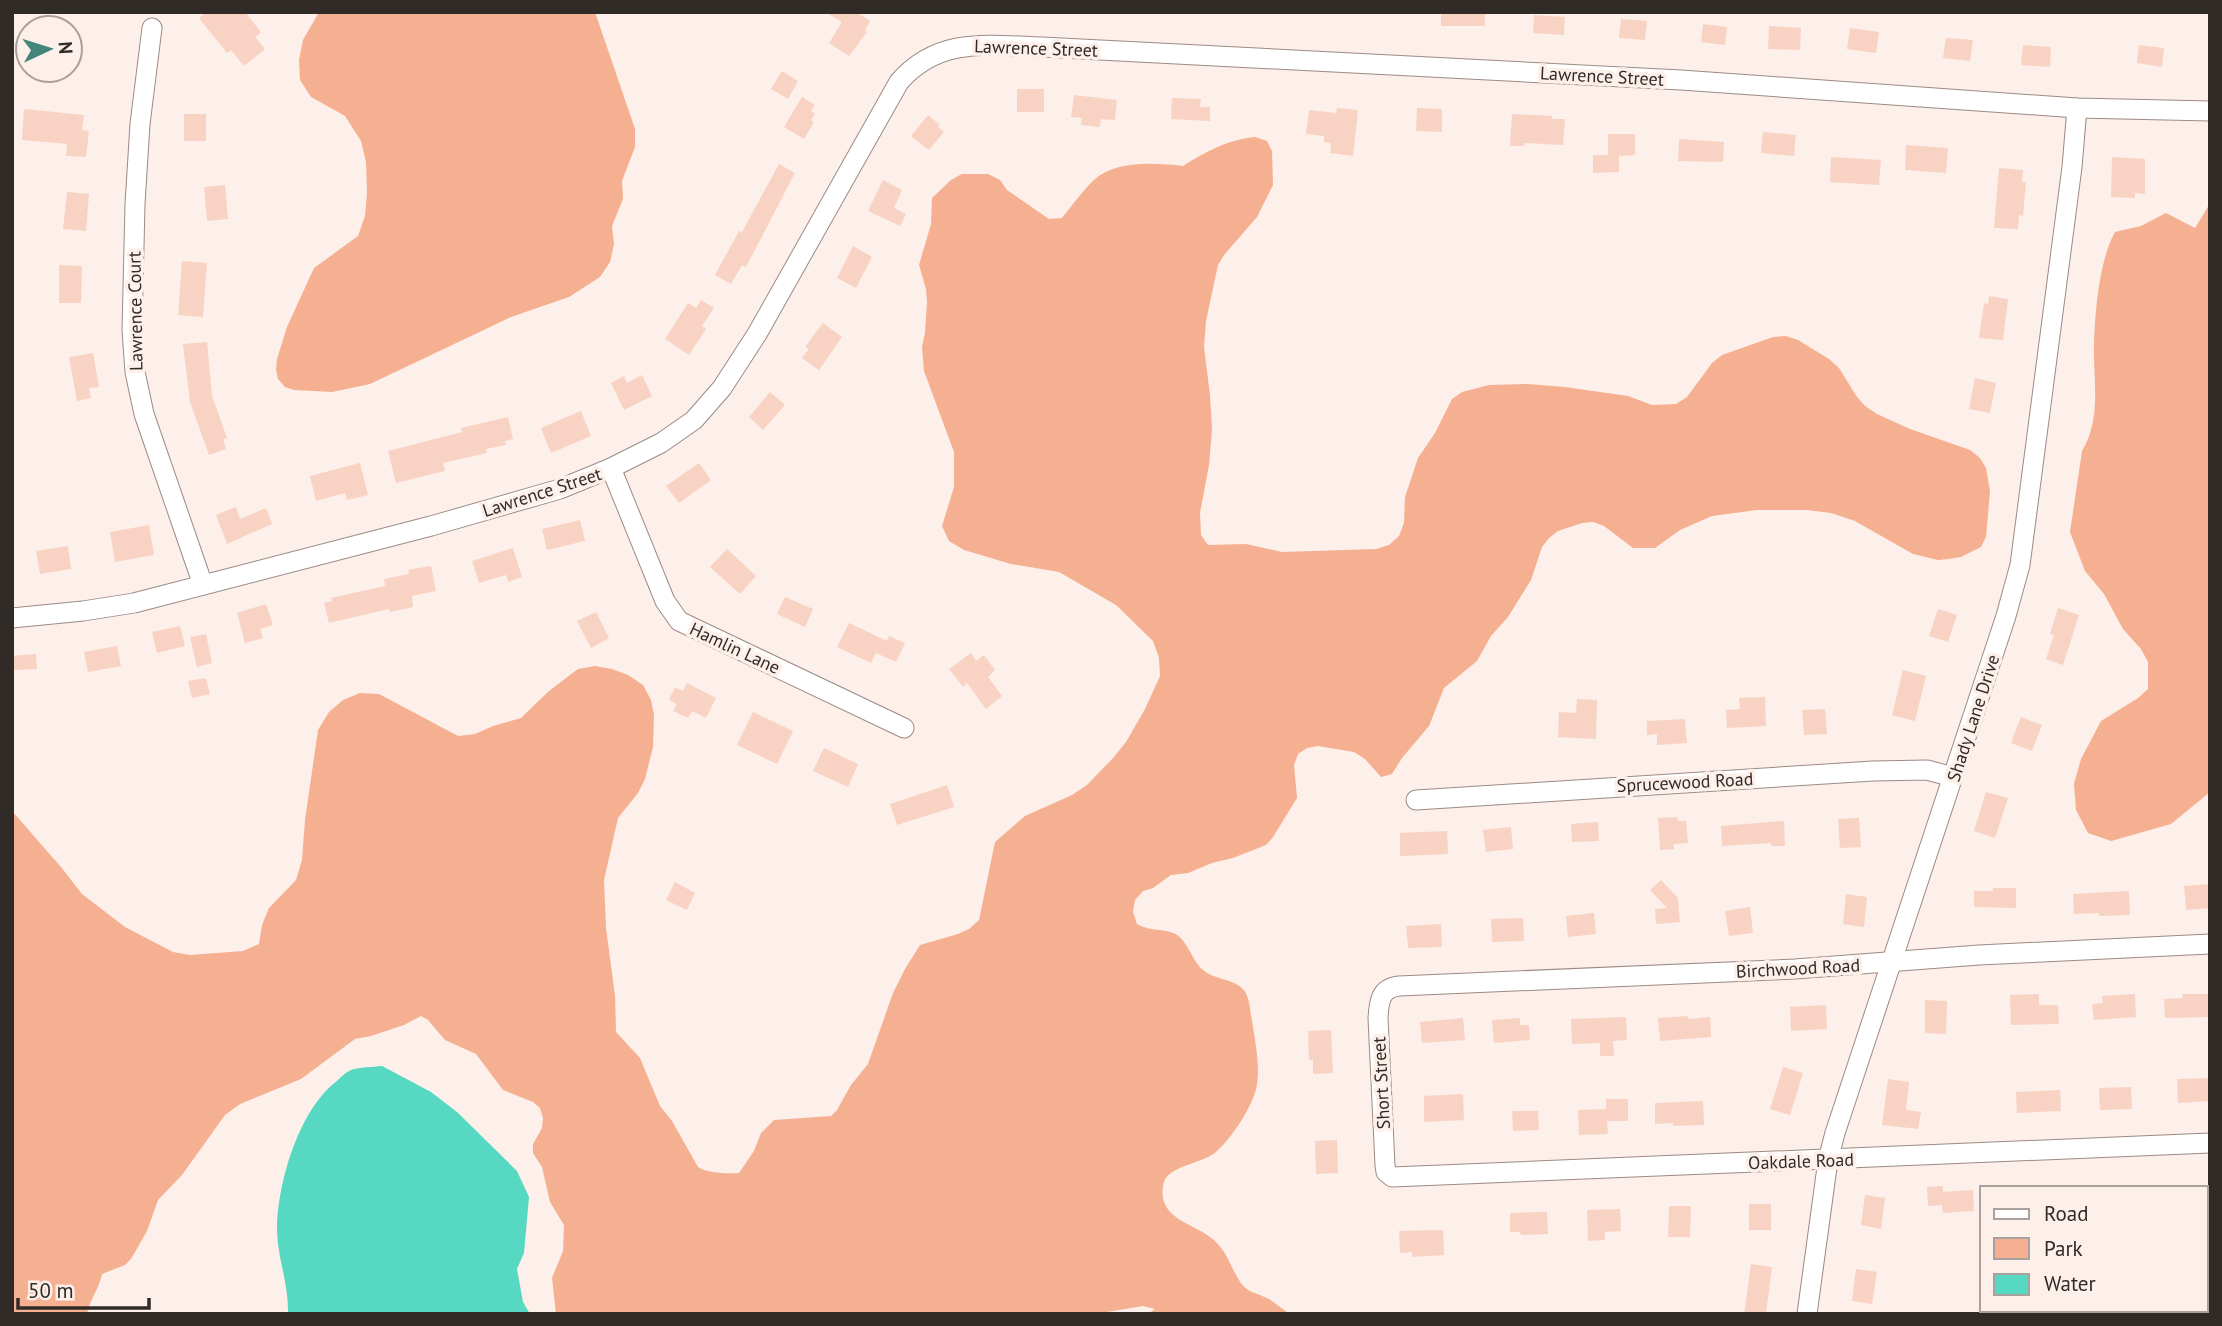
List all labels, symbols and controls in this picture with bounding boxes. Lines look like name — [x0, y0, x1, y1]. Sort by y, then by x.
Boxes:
north arrow — [14, 14, 84, 84]
street label: Lawrence Street — [974, 34, 1098, 62]
text: N — [54, 41, 78, 55]
street label: Lawrence Street — [1540, 61, 1664, 91]
street label: Lawrence Court — [122, 251, 148, 371]
street label: Lawrence Street — [480, 462, 604, 522]
street label: Hamlin Lane — [686, 617, 784, 679]
street label: Shady Lane Drive — [1942, 651, 2004, 785]
street label: Sprucewood Road — [1616, 767, 1754, 797]
street label: Birchwood Road — [1735, 953, 1861, 983]
street label: Short Street — [1367, 1036, 1395, 1130]
street label: Oakdale Road — [1748, 1148, 1854, 1174]
legend — [1980, 1186, 2208, 1312]
text: Road — [2044, 1200, 2088, 1227]
text: Park — [2044, 1235, 2083, 1262]
scale bar — [18, 1266, 149, 1310]
text: Water — [2044, 1270, 2096, 1297]
text: 50 m — [28, 1277, 74, 1304]

